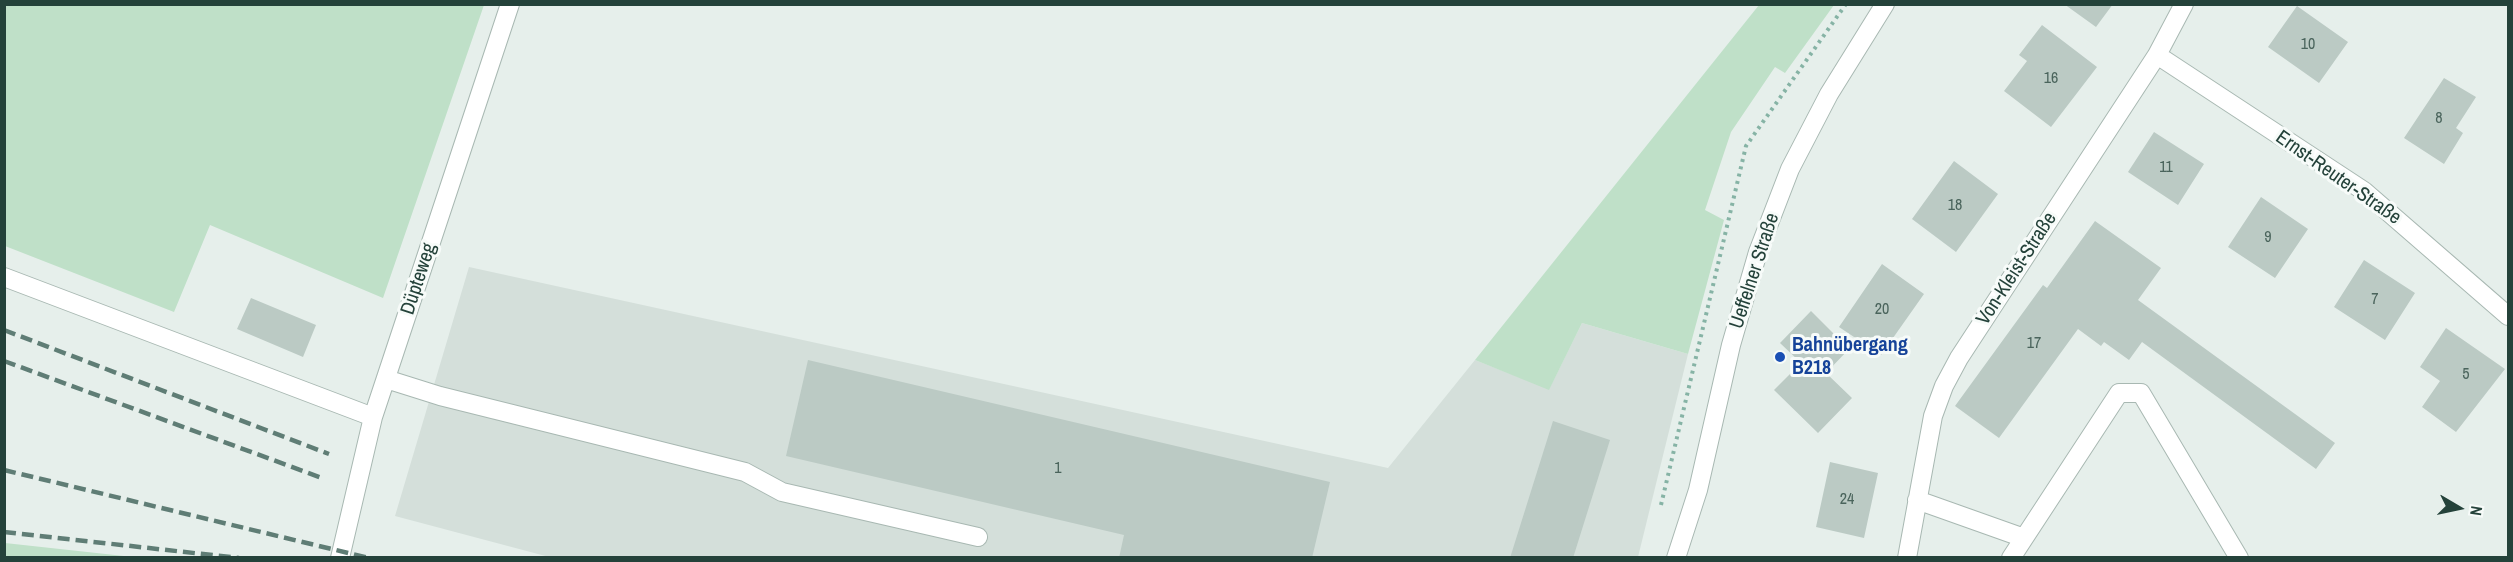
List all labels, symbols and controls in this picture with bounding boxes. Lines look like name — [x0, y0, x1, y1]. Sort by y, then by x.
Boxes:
house number: 10 — [2301, 35, 2315, 55]
house number: 16 — [2044, 69, 2058, 89]
house number: 8 — [2435, 109, 2443, 129]
street label: Ernst-Reuter-Straße — [2271, 126, 2405, 230]
house number: 11 — [2159, 158, 2173, 178]
house number: 18 — [1948, 196, 1962, 216]
street label: Von-Kleist-Straße — [1972, 208, 2062, 330]
street label: Ueffelner Straße — [1725, 210, 1785, 332]
house number: 9 — [2264, 228, 2272, 248]
street label: Düpteweg — [396, 240, 442, 318]
house number: 7 — [2371, 290, 2379, 310]
house number: 20 — [1875, 300, 1889, 320]
place label: Bahnübergang B218 — [1792, 334, 1908, 381]
house number: 17 — [2027, 334, 2041, 354]
marker: Bahnübergang B218 — [1773, 350, 1787, 364]
house number: 5 — [2462, 365, 2470, 385]
house number: 1 — [1054, 459, 1062, 479]
north arrow — [2429, 478, 2489, 538]
house number: 24 — [1840, 490, 1854, 510]
text: N — [2465, 504, 2488, 517]

